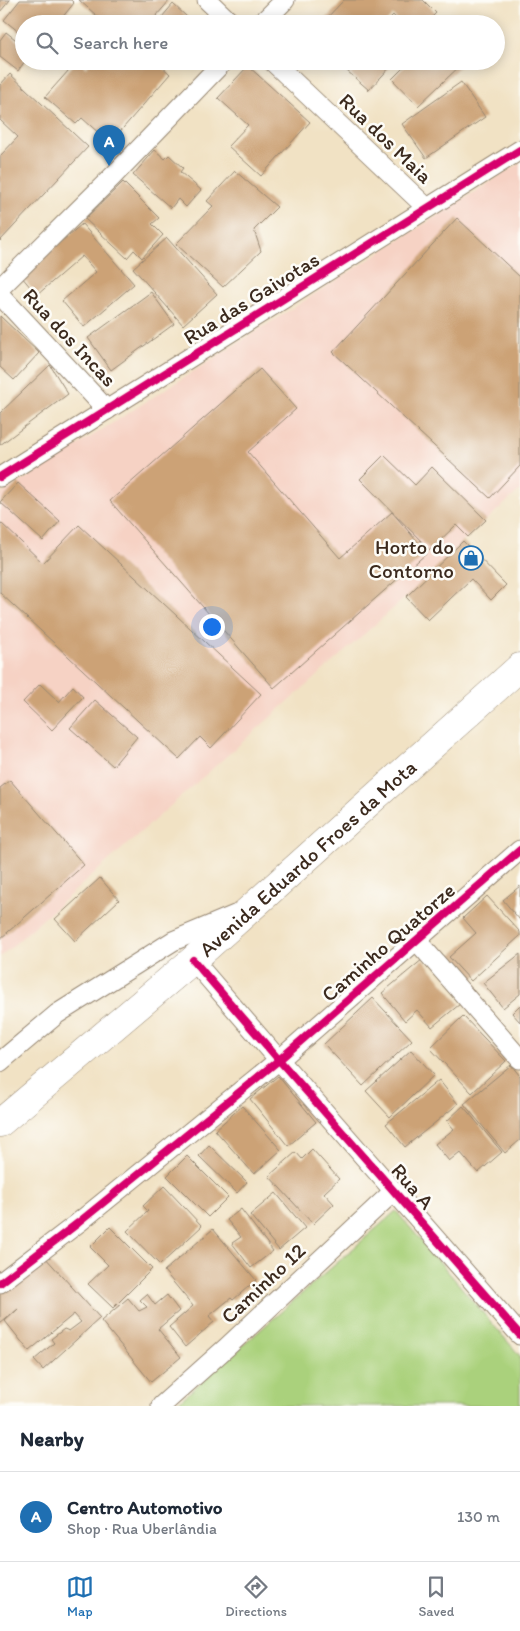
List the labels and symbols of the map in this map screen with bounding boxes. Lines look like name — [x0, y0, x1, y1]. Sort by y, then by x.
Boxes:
street label: Rua dos Maia — [334, 88, 438, 189]
pin: A — [93, 125, 125, 166]
street label: Rua das Gaivotas — [179, 246, 323, 350]
street label: Rua dos Incas — [18, 283, 122, 391]
place label: Horto do Contorno — [368, 534, 454, 583]
shop icon: Horto do Contorno — [458, 545, 484, 571]
your location — [199, 614, 225, 640]
street label: Avenida Eduardo Froes da Mota — [194, 754, 421, 961]
street label: Caminho Quatorze — [316, 877, 460, 1007]
street label: Rua A — [386, 1158, 440, 1215]
street label: Caminho 12 — [216, 1238, 310, 1328]

